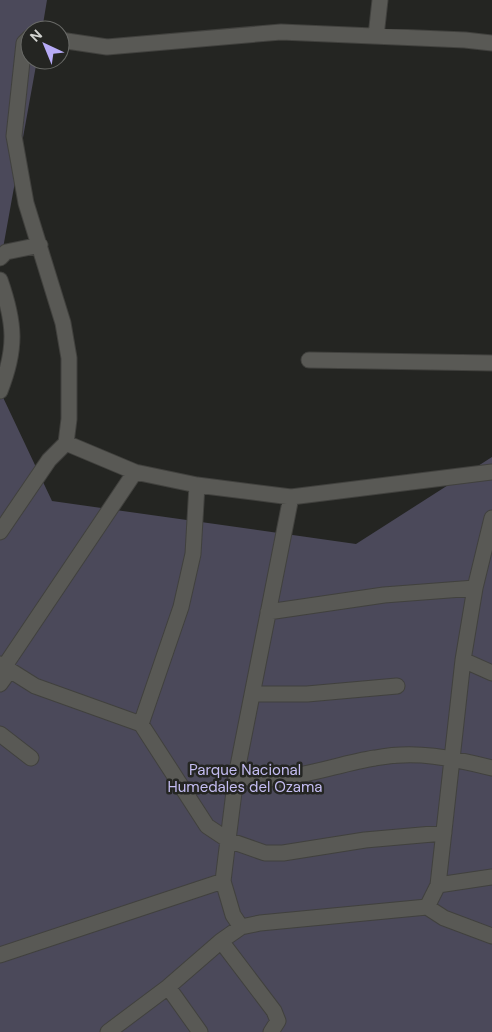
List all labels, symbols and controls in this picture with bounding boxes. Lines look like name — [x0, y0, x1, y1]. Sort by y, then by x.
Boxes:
north arrow — [20, 20, 70, 70]
text: N — [26, 26, 46, 46]
park label: Parque Nacional Humedales del Ozama — [167, 760, 323, 797]

